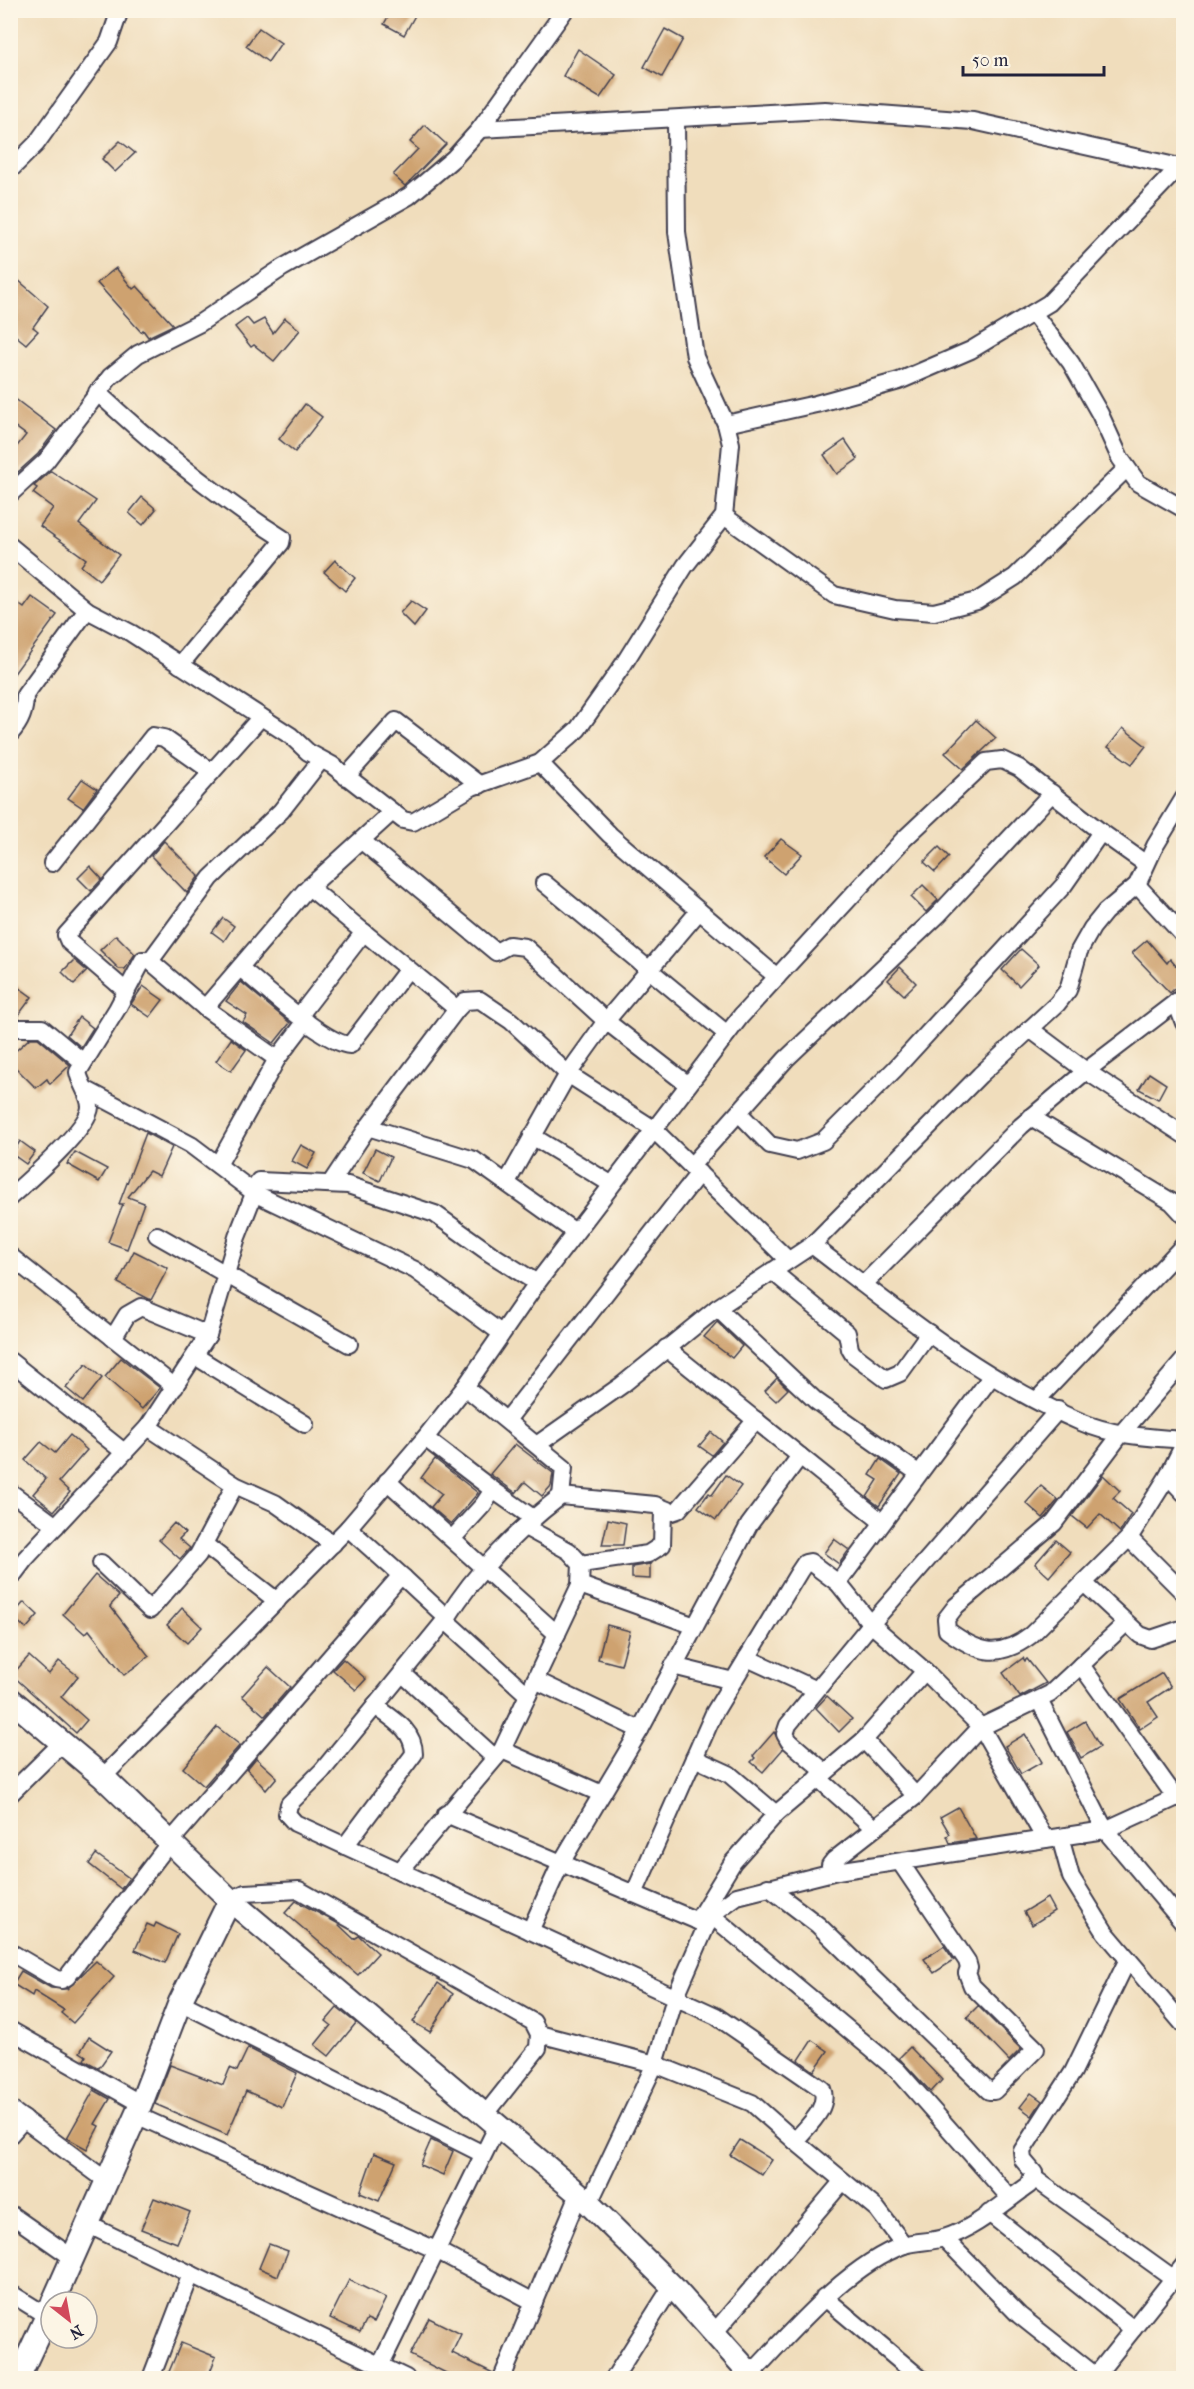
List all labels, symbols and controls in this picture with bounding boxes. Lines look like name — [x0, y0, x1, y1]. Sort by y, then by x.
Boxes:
scale bar — [963, 39, 1104, 77]
text: 50 m — [972, 50, 1009, 71]
north arrow — [39, 2290, 99, 2350]
text: N — [66, 2321, 87, 2344]

